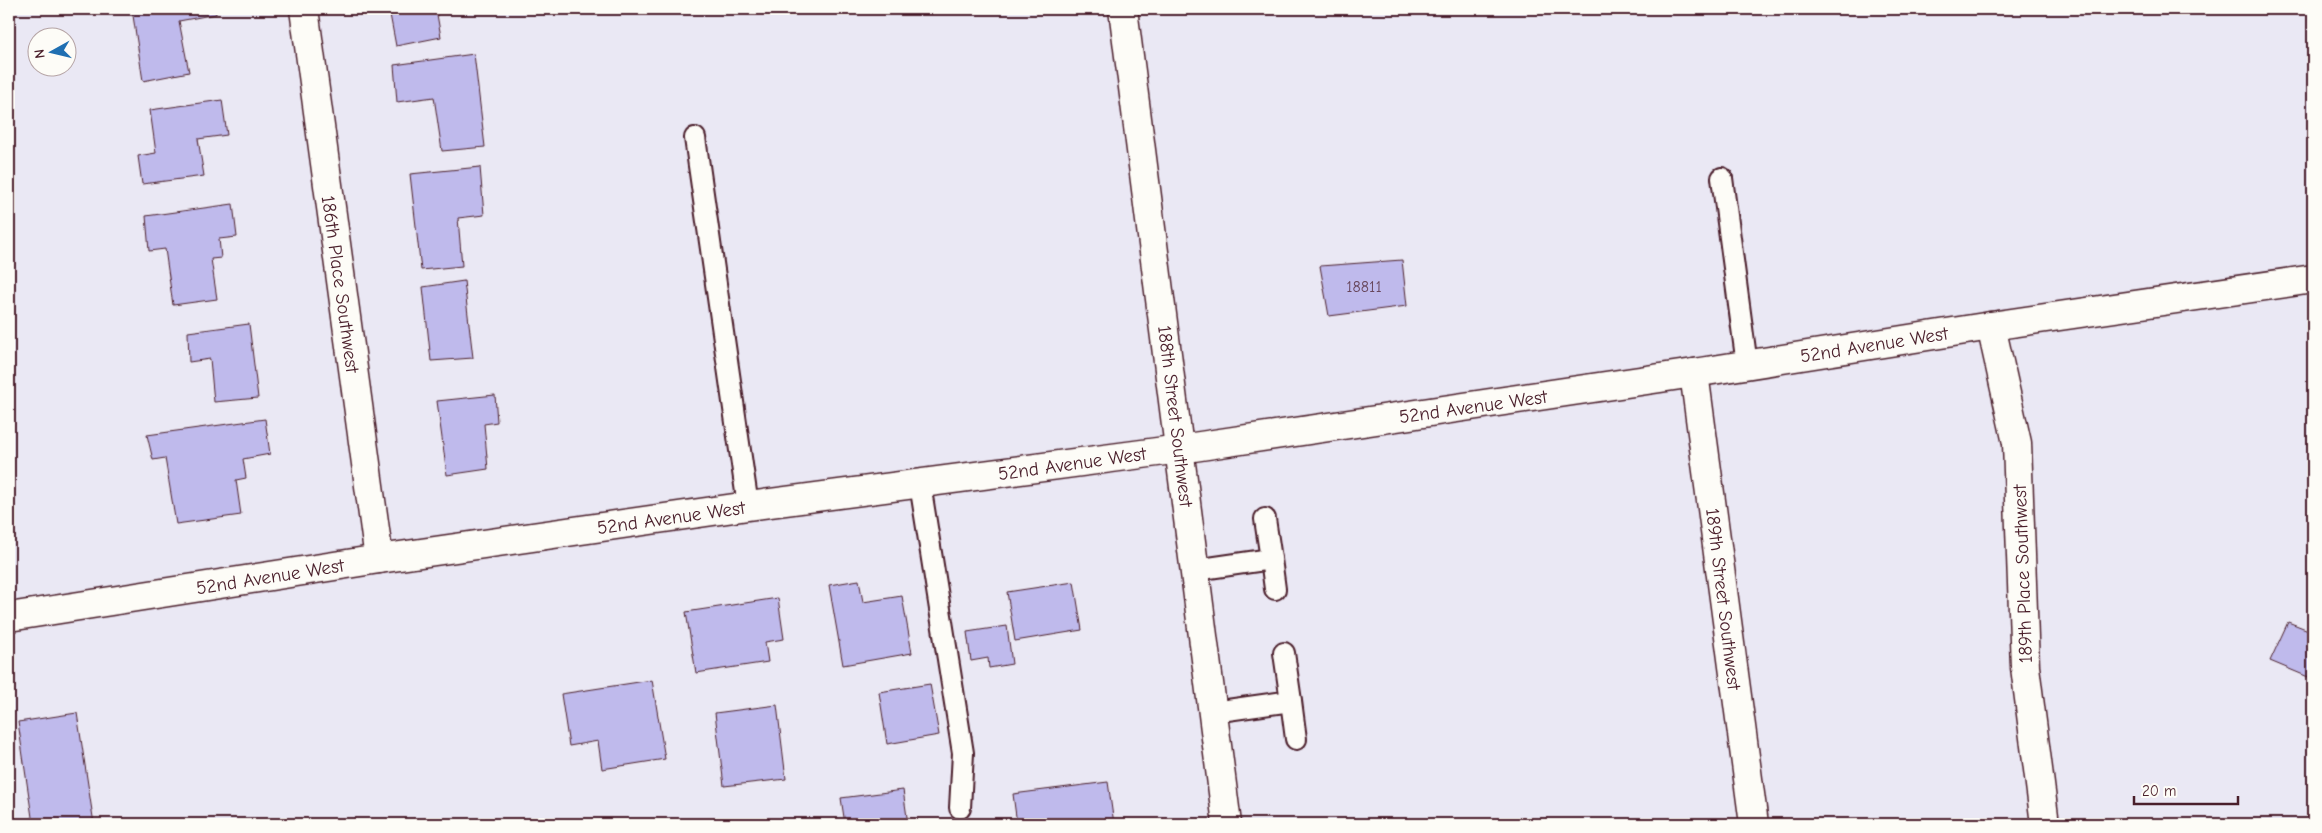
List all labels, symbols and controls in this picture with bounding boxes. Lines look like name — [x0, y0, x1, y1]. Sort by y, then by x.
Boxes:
north arrow — [28, 28, 78, 78]
text: N — [31, 48, 49, 59]
street label: 186th Place Southwest — [317, 194, 363, 375]
house number: 18811 — [1346, 278, 1382, 296]
street label: 52nd Avenue West — [1799, 322, 1950, 368]
street label: 188th Street Southwest — [1153, 324, 1197, 509]
street label: 52nd Avenue West — [1398, 386, 1549, 428]
street label: 52nd Avenue West — [997, 443, 1148, 485]
street label: 189th Place Southwest — [2009, 484, 2037, 664]
street label: 52nd Avenue West — [596, 497, 747, 539]
street label: 189th Street Southwest — [1701, 507, 1745, 692]
street label: 52nd Avenue West — [195, 554, 346, 600]
scale bar — [2134, 773, 2238, 805]
text: 20 m — [2142, 782, 2176, 800]

